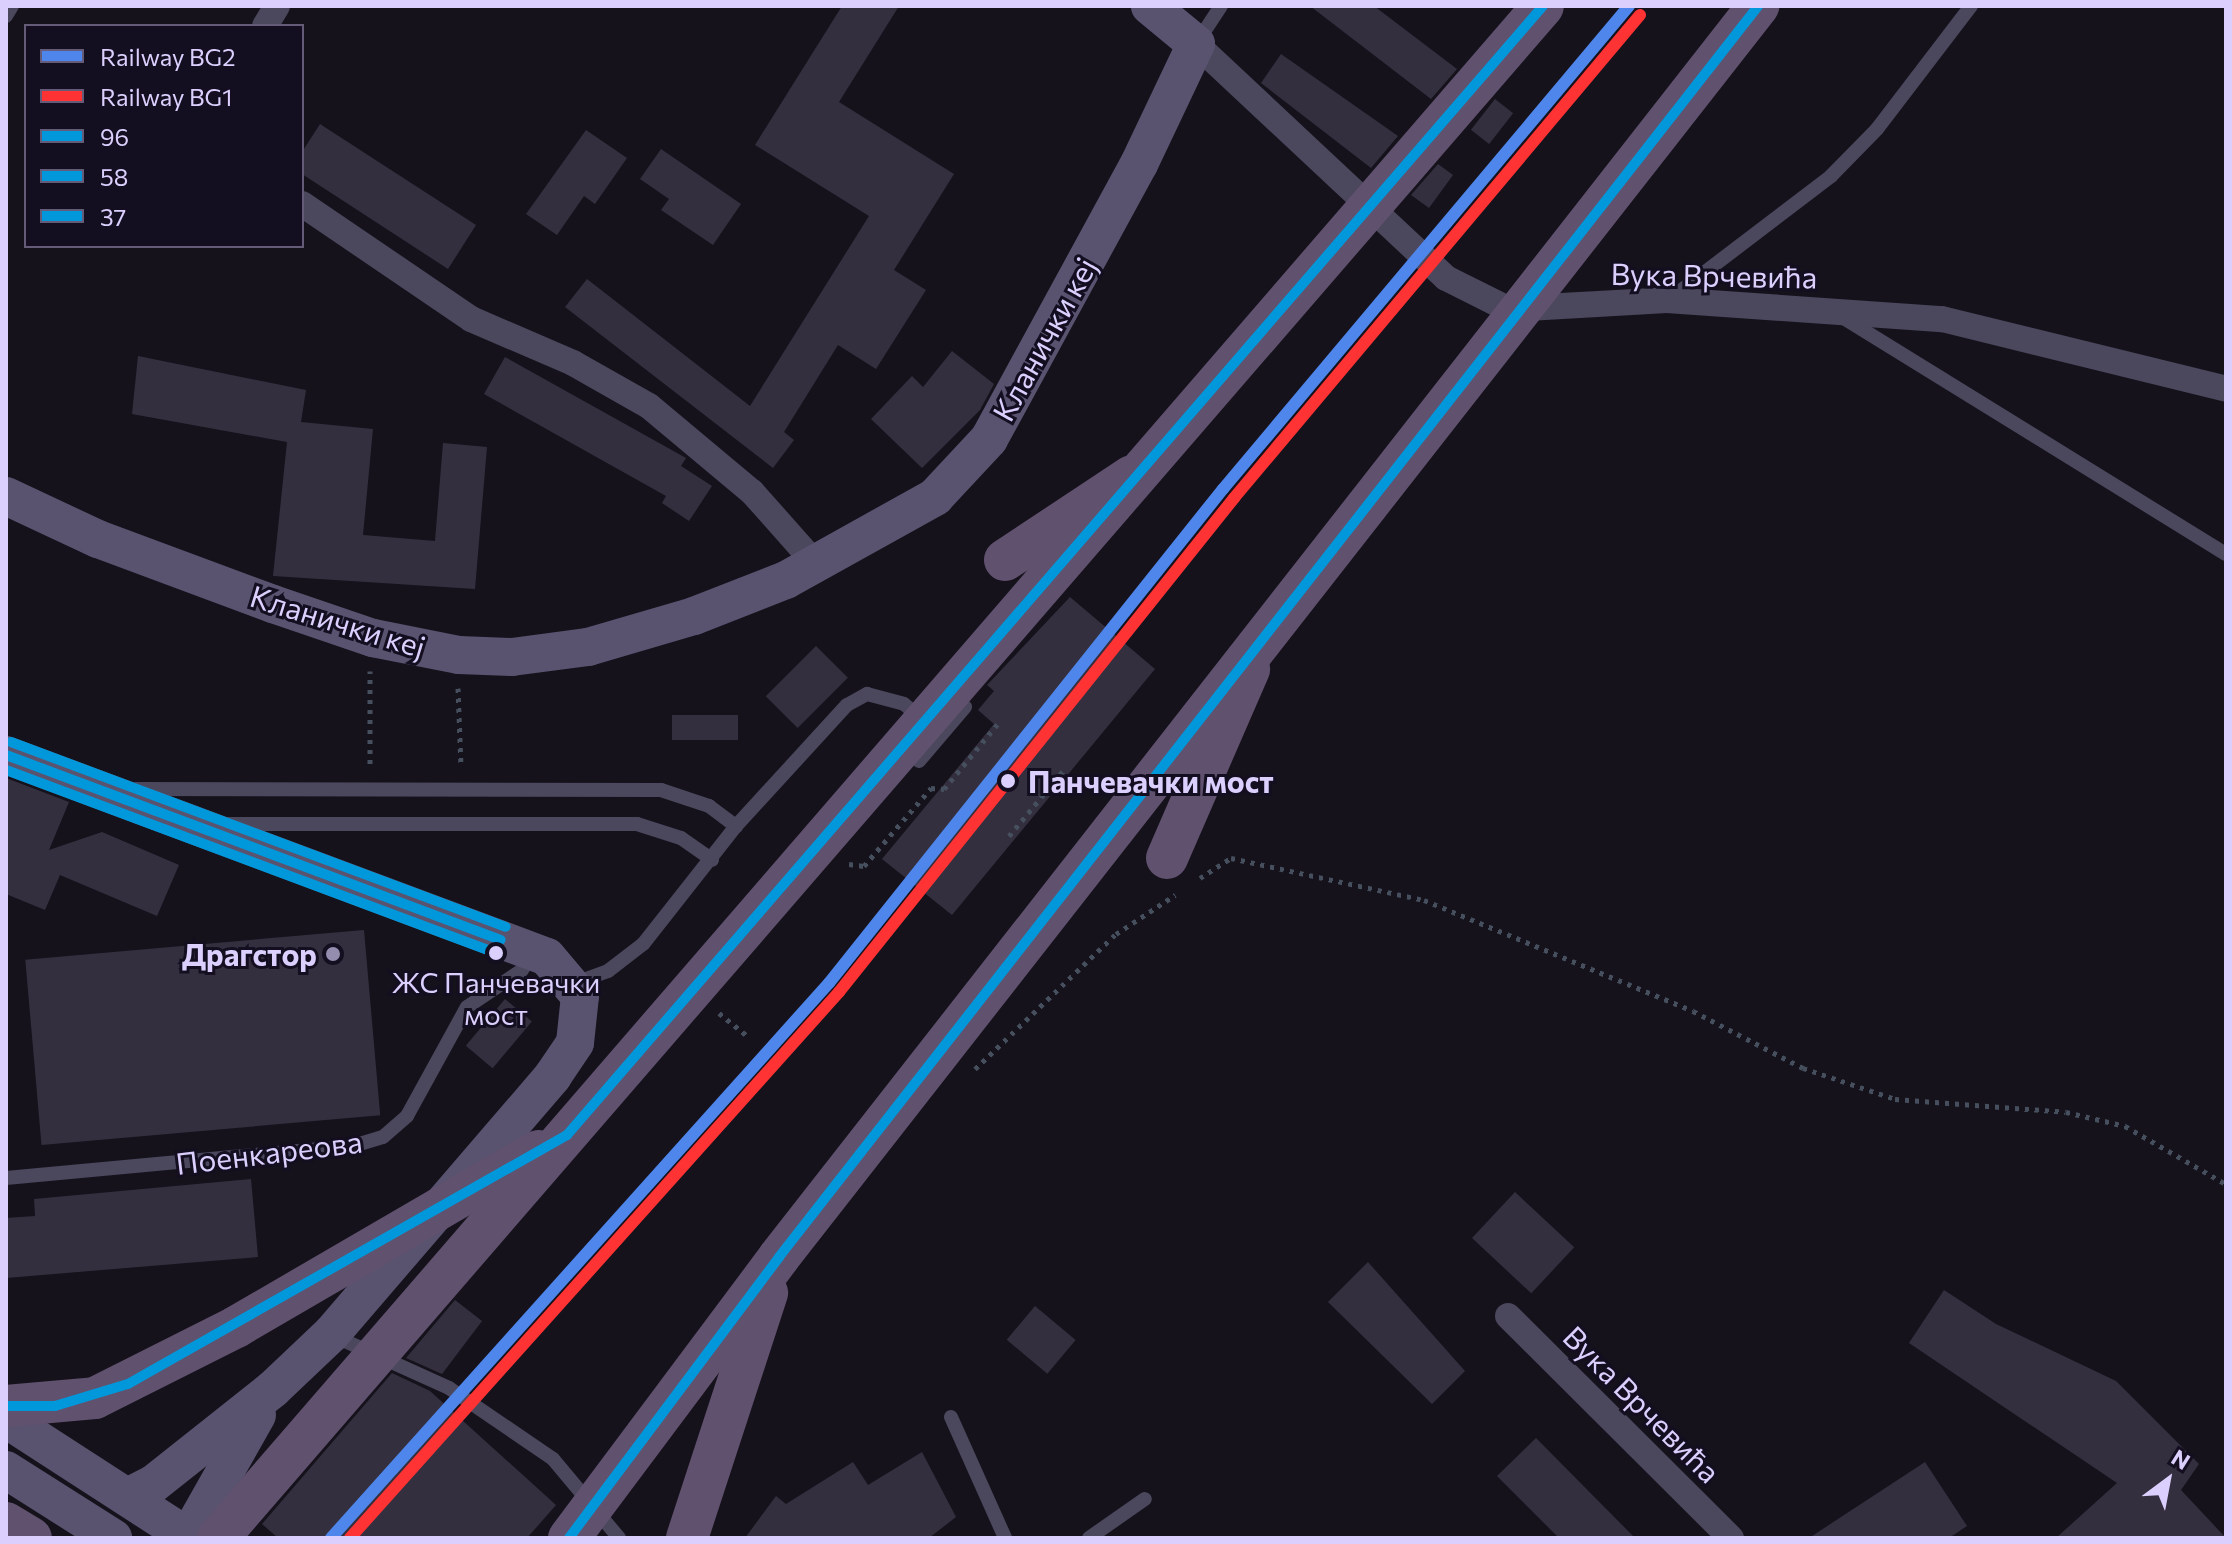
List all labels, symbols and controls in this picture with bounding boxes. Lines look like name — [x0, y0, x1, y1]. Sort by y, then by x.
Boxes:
legend — [24, 24, 304, 248]
text: Railway BG2 — [100, 42, 236, 71]
text: Railway BG1 — [100, 82, 232, 111]
text: 96 — [100, 122, 129, 151]
text: 58 — [100, 162, 128, 191]
text: 37 — [100, 202, 126, 231]
street label: Кланички кеј — [984, 251, 1104, 427]
street label: Вука Врчевића — [1610, 255, 1818, 295]
street label: Кланички кеј — [246, 577, 430, 665]
place label: Панчевачки мост — [1028, 763, 1274, 799]
marker: Панчевачки мост — [995, 768, 1021, 794]
place label: Драгстор — [182, 936, 317, 972]
marker: Драгстор — [324, 945, 342, 963]
marker: ЖС Панчевачки мост — [488, 945, 504, 961]
place label: ЖС Панчевачки мост — [392, 965, 600, 1031]
street label: Поенкареова — [174, 1123, 364, 1181]
street label: Вука Врчевића — [1556, 1318, 1728, 1490]
north arrow — [2128, 1440, 2208, 1520]
text: N — [2167, 1443, 2195, 1475]

